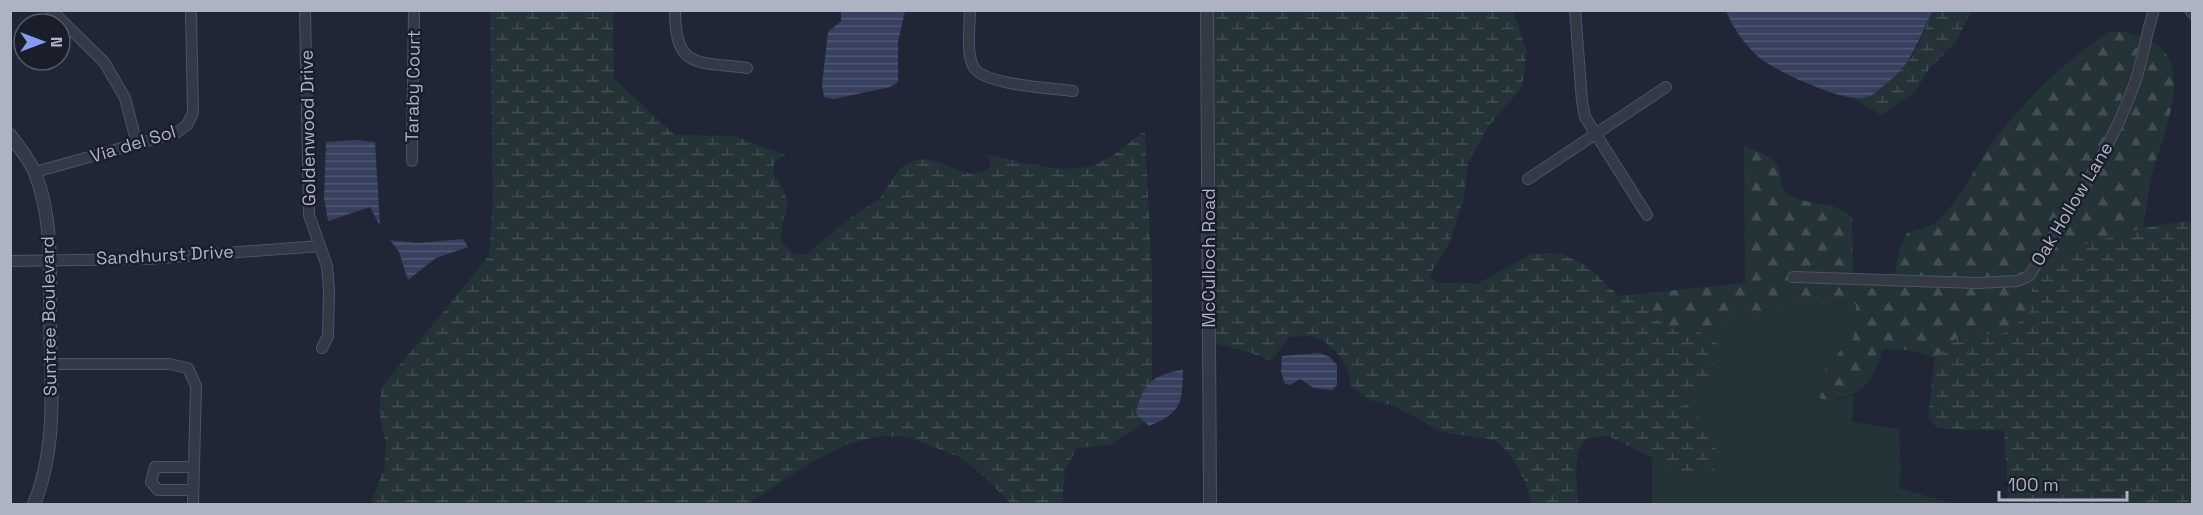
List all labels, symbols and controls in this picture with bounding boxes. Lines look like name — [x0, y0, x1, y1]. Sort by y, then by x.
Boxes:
north arrow — [12, 12, 72, 72]
street label: Taraby Court — [400, 30, 425, 142]
text: N — [46, 37, 67, 47]
street label: Goldenwood Drive — [295, 50, 320, 206]
street label: Via del Sol — [87, 120, 178, 167]
street label: Oak Hollow Lane — [2026, 138, 2118, 270]
street label: McCulloch Road — [1197, 188, 1220, 328]
street label: Suntree Boulevard — [36, 236, 61, 396]
street label: Sandhurst Drive — [96, 239, 234, 270]
scale bar — [1999, 464, 2126, 502]
text: 100 m — [2008, 473, 2059, 496]

